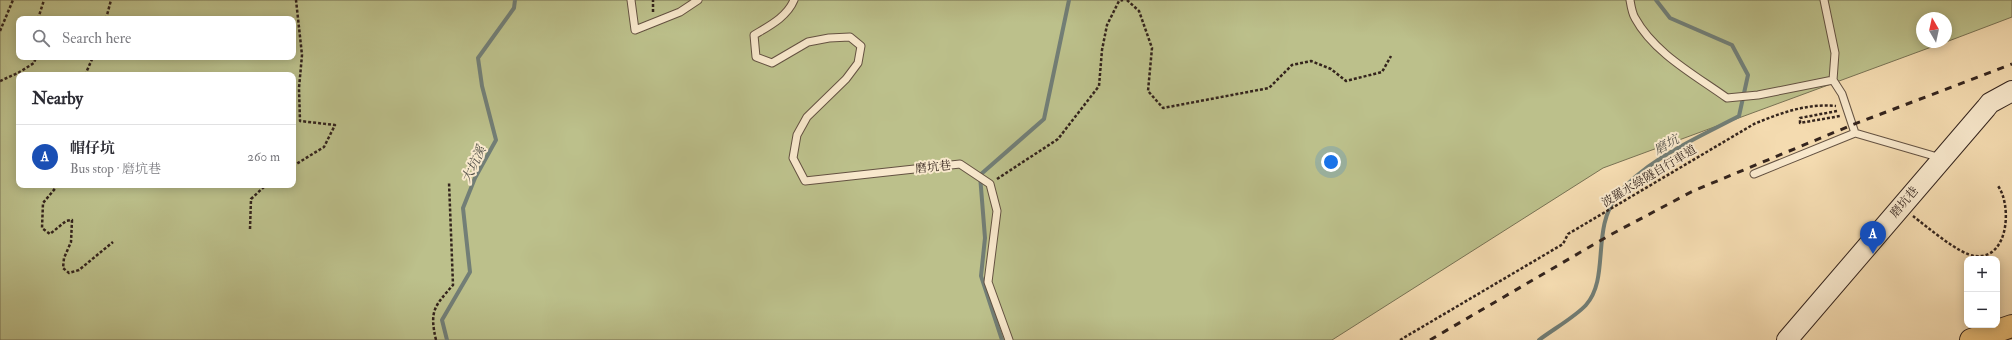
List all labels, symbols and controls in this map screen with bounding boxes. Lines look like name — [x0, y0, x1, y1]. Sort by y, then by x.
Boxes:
north arrow — [1916, 12, 1952, 48]
search box — [16, 16, 296, 60]
icon: search — [30, 27, 52, 49]
text: Search here — [62, 29, 131, 48]
text: Nearby — [32, 88, 83, 109]
water label: 磨坑 — [1651, 131, 1683, 158]
text: 帽仔坑 — [70, 139, 115, 158]
water label: 大坑溪 — [458, 142, 491, 185]
street label: 波羅水綠隧自行車道 — [1599, 142, 1699, 211]
text: A — [41, 149, 49, 165]
text: 260 m — [247, 149, 280, 165]
your location — [1321, 152, 1341, 172]
street label: 磨坑巷 — [914, 158, 952, 177]
text: Bus stop · 磨坑巷 — [70, 161, 161, 177]
street label: 磨坑巷 — [1887, 184, 1922, 221]
pin: A — [1860, 221, 1886, 254]
map controls — [1964, 256, 2000, 328]
button: + — [1964, 256, 2000, 292]
button: − — [1964, 292, 2000, 328]

